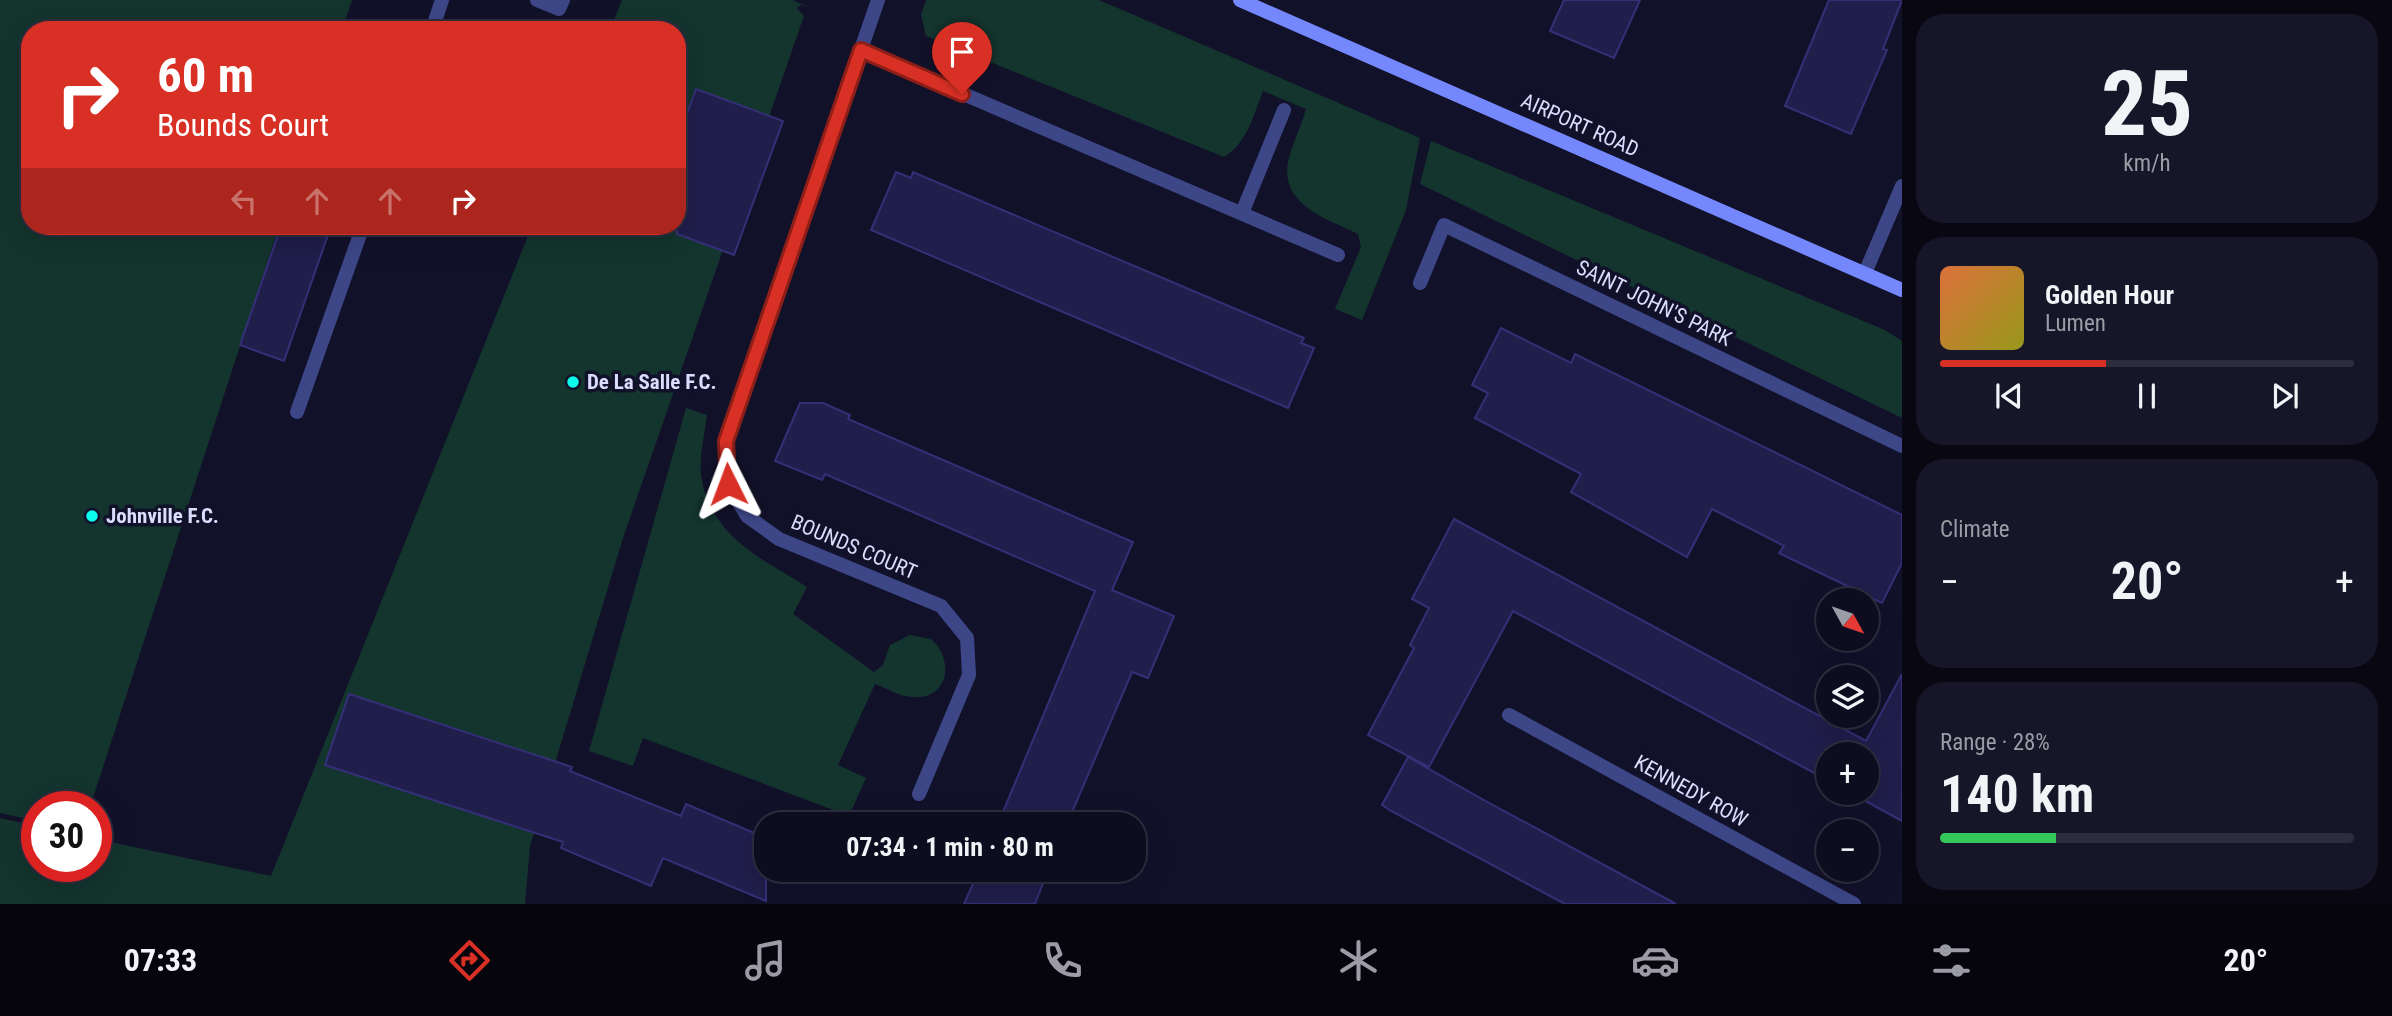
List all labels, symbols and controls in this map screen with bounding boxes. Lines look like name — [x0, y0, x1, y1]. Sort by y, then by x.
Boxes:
pin — [932, 22, 992, 94]
icon: arrive — [943, 33, 981, 71]
text: 60 m — [157, 47, 254, 104]
icon: right — [42, 49, 133, 140]
text: 25 — [2101, 51, 2193, 157]
street label: AIRPORT ROAD — [1518, 88, 1642, 162]
text: Bounds Court — [157, 106, 329, 144]
text: km/h — [2123, 150, 2171, 177]
icon: left — [225, 182, 263, 220]
icon: ahead — [298, 182, 336, 220]
icon: ahead — [371, 182, 409, 220]
icon: right — [444, 182, 482, 220]
street label: SAINT JOHN'S PARK — [1573, 255, 1736, 351]
text: Golden Hour — [2045, 280, 2174, 310]
text: Lumen — [2045, 310, 2106, 337]
place label: De La Salle F.C. — [587, 370, 717, 394]
marker: De La Salle F.C. — [565, 374, 581, 390]
icon: previous — [1990, 377, 2028, 415]
icon: pause — [2128, 377, 2166, 415]
icon: next — [2266, 377, 2304, 415]
position arrow — [691, 447, 765, 521]
place label: Johnville F.C. — [106, 504, 219, 528]
marker: Johnville F.C. — [84, 508, 100, 524]
street label: BOUNDS COURT — [788, 510, 920, 584]
text: Climate — [1940, 516, 2010, 543]
text: 20° — [2111, 551, 2183, 612]
text: − — [1940, 560, 1959, 604]
text: + — [2335, 560, 2354, 604]
north arrow — [1816, 588, 1880, 651]
map controls — [1816, 588, 1879, 882]
button: layers — [1816, 665, 1879, 728]
text: Range · 28% — [1940, 729, 2050, 756]
button: + — [1816, 742, 1879, 805]
street label: KENNEDY ROW — [1630, 750, 1752, 832]
text: 140 km — [1940, 764, 2094, 825]
speed limit sign: 30 — [21, 791, 112, 882]
button: − — [1816, 819, 1879, 882]
text: 07:34 · 1 min · 80 m — [846, 832, 1054, 862]
icon: directions — [445, 936, 494, 985]
icon: music — [741, 936, 790, 985]
icon: phone — [1038, 936, 1087, 985]
icon: climate — [1334, 936, 1383, 985]
icon: car — [1631, 936, 1680, 985]
icon: filters — [1927, 936, 1976, 985]
text: 07:33 — [124, 941, 197, 979]
text: 20° — [2223, 941, 2268, 979]

